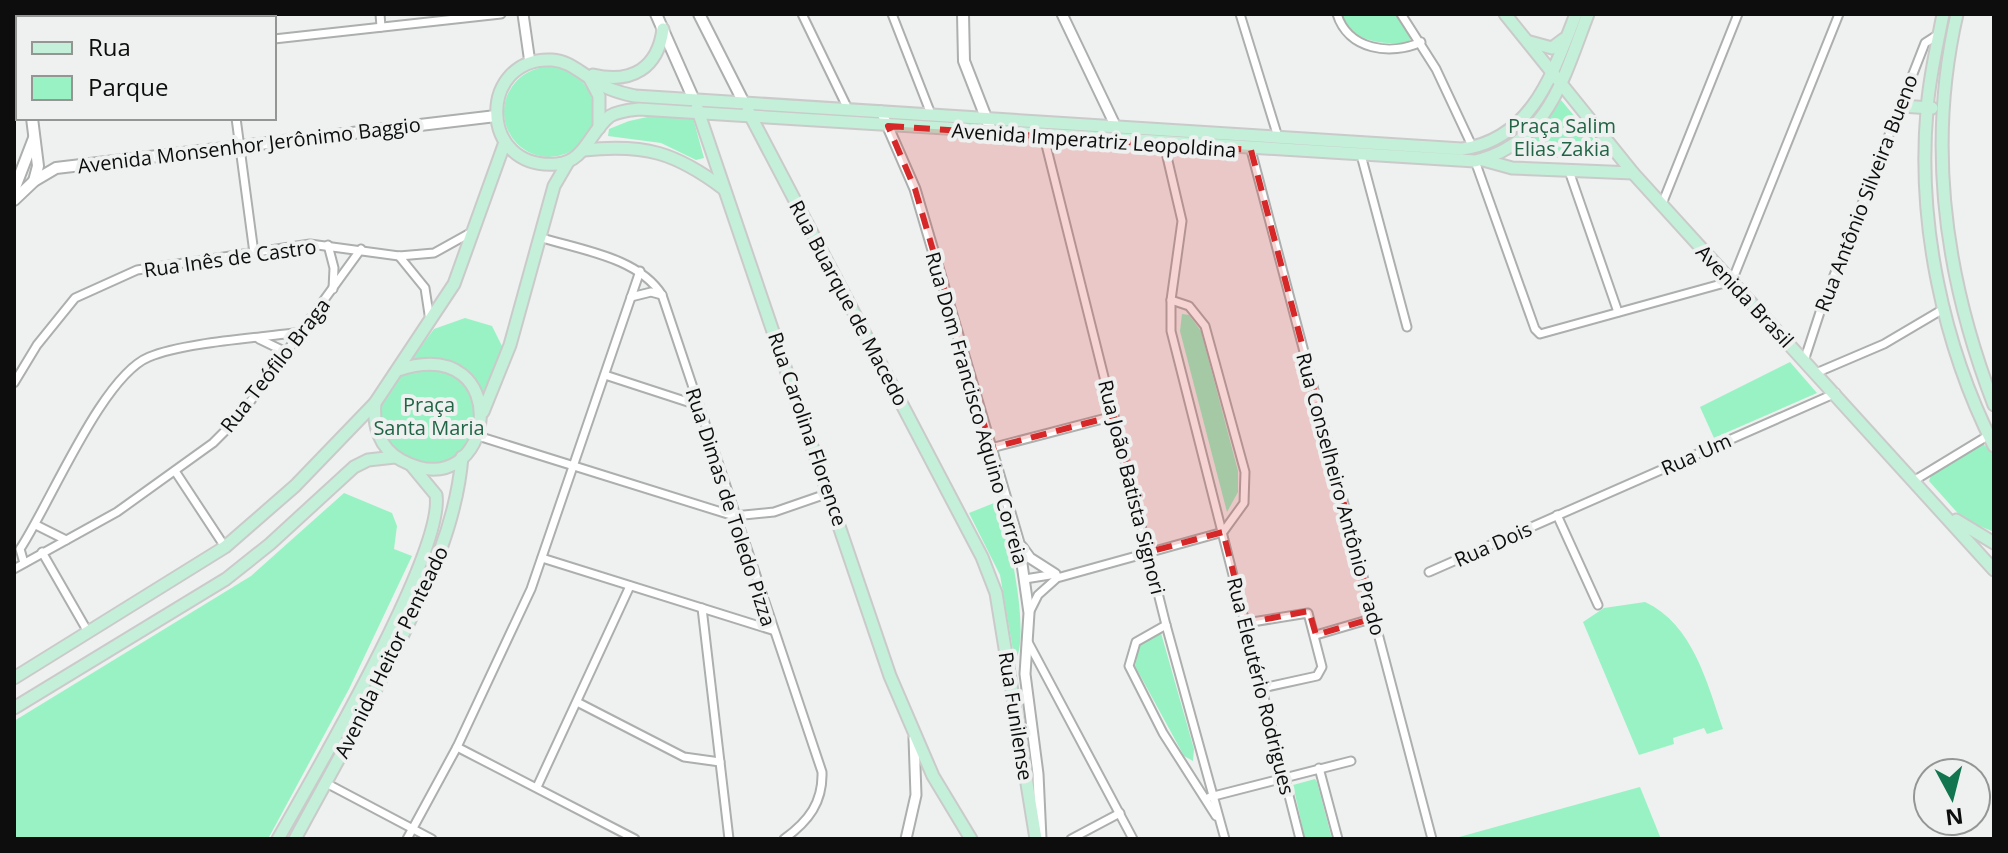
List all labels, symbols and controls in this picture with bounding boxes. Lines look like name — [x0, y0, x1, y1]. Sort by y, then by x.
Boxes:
legend — [16, 16, 276, 120]
text: Rua — [88, 30, 131, 63]
text: Parque — [88, 70, 168, 103]
street label: Rua Antônio Silveira Bueno — [1808, 71, 1924, 315]
street label: Avenida Monsenhor Jerônimo Baggio — [76, 111, 422, 179]
park label: Praça Salim Elias Zakia — [1508, 112, 1616, 162]
street label: Avenida Imperatriz Leopoldina — [951, 117, 1237, 163]
street label: Rua Buarque de Macedo — [783, 195, 915, 411]
street label: Rua Inês de Castro — [142, 233, 318, 283]
street label: Avenida Brasil — [1690, 239, 1800, 353]
street label: Rua Dom Francisco Aquino Correia — [919, 249, 1035, 567]
street label: Rua Teófilo Braga — [214, 292, 336, 438]
street label: Rua Carolina Florence — [762, 328, 854, 530]
street label: Rua Conselheiro Antônio Prado — [1290, 350, 1392, 638]
street label: Rua João Batista Signori — [1092, 377, 1172, 597]
street label: Rua Dimas de Toledo Pizza — [680, 384, 782, 630]
park label: Praça Santa Maria — [373, 391, 485, 441]
street label: Rua Um — [1657, 427, 1735, 481]
street label: Rua Dois — [1450, 515, 1536, 573]
street label: Avenida Heitor Penteado — [328, 542, 454, 762]
street label: Rua Eleutério Rodrigues — [1221, 574, 1301, 798]
street label: Rua Funilense — [992, 650, 1040, 782]
north arrow — [1912, 757, 1992, 837]
text: N — [1944, 802, 1965, 834]

